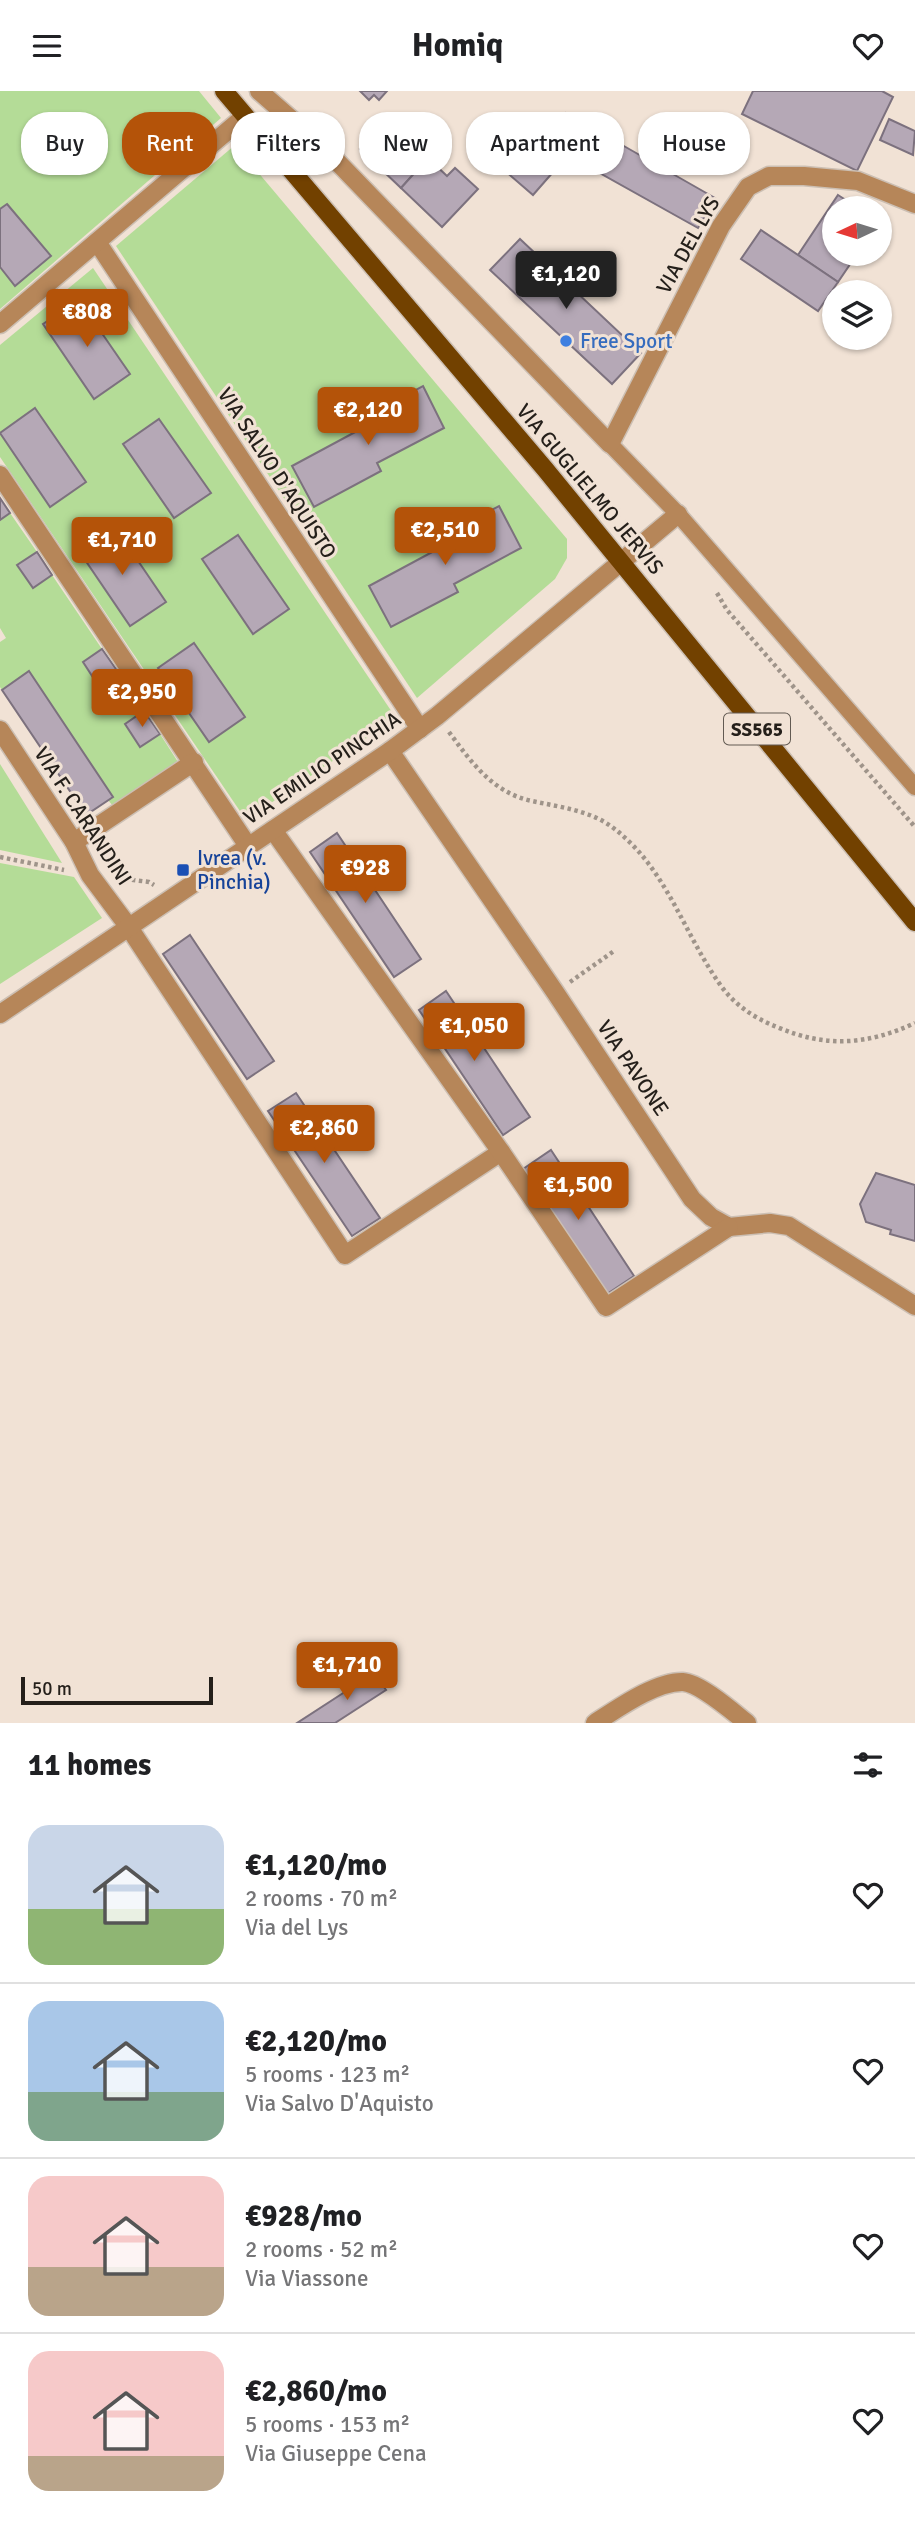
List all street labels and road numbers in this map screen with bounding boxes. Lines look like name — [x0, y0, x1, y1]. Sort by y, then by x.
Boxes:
street label: VIA DEL LYS — [651, 192, 725, 298]
street label: VIA SALVO D'AQUISTO — [212, 383, 342, 563]
street label: VIA GUGLIELMO JERVIS — [511, 398, 669, 580]
street label: VIA EMILIO PINCHIA — [238, 706, 406, 830]
road number: SS565 — [724, 713, 790, 744]
street label: VIA F. CARANDINI — [28, 742, 138, 890]
street label: VIA PAVONE — [591, 1015, 675, 1121]

